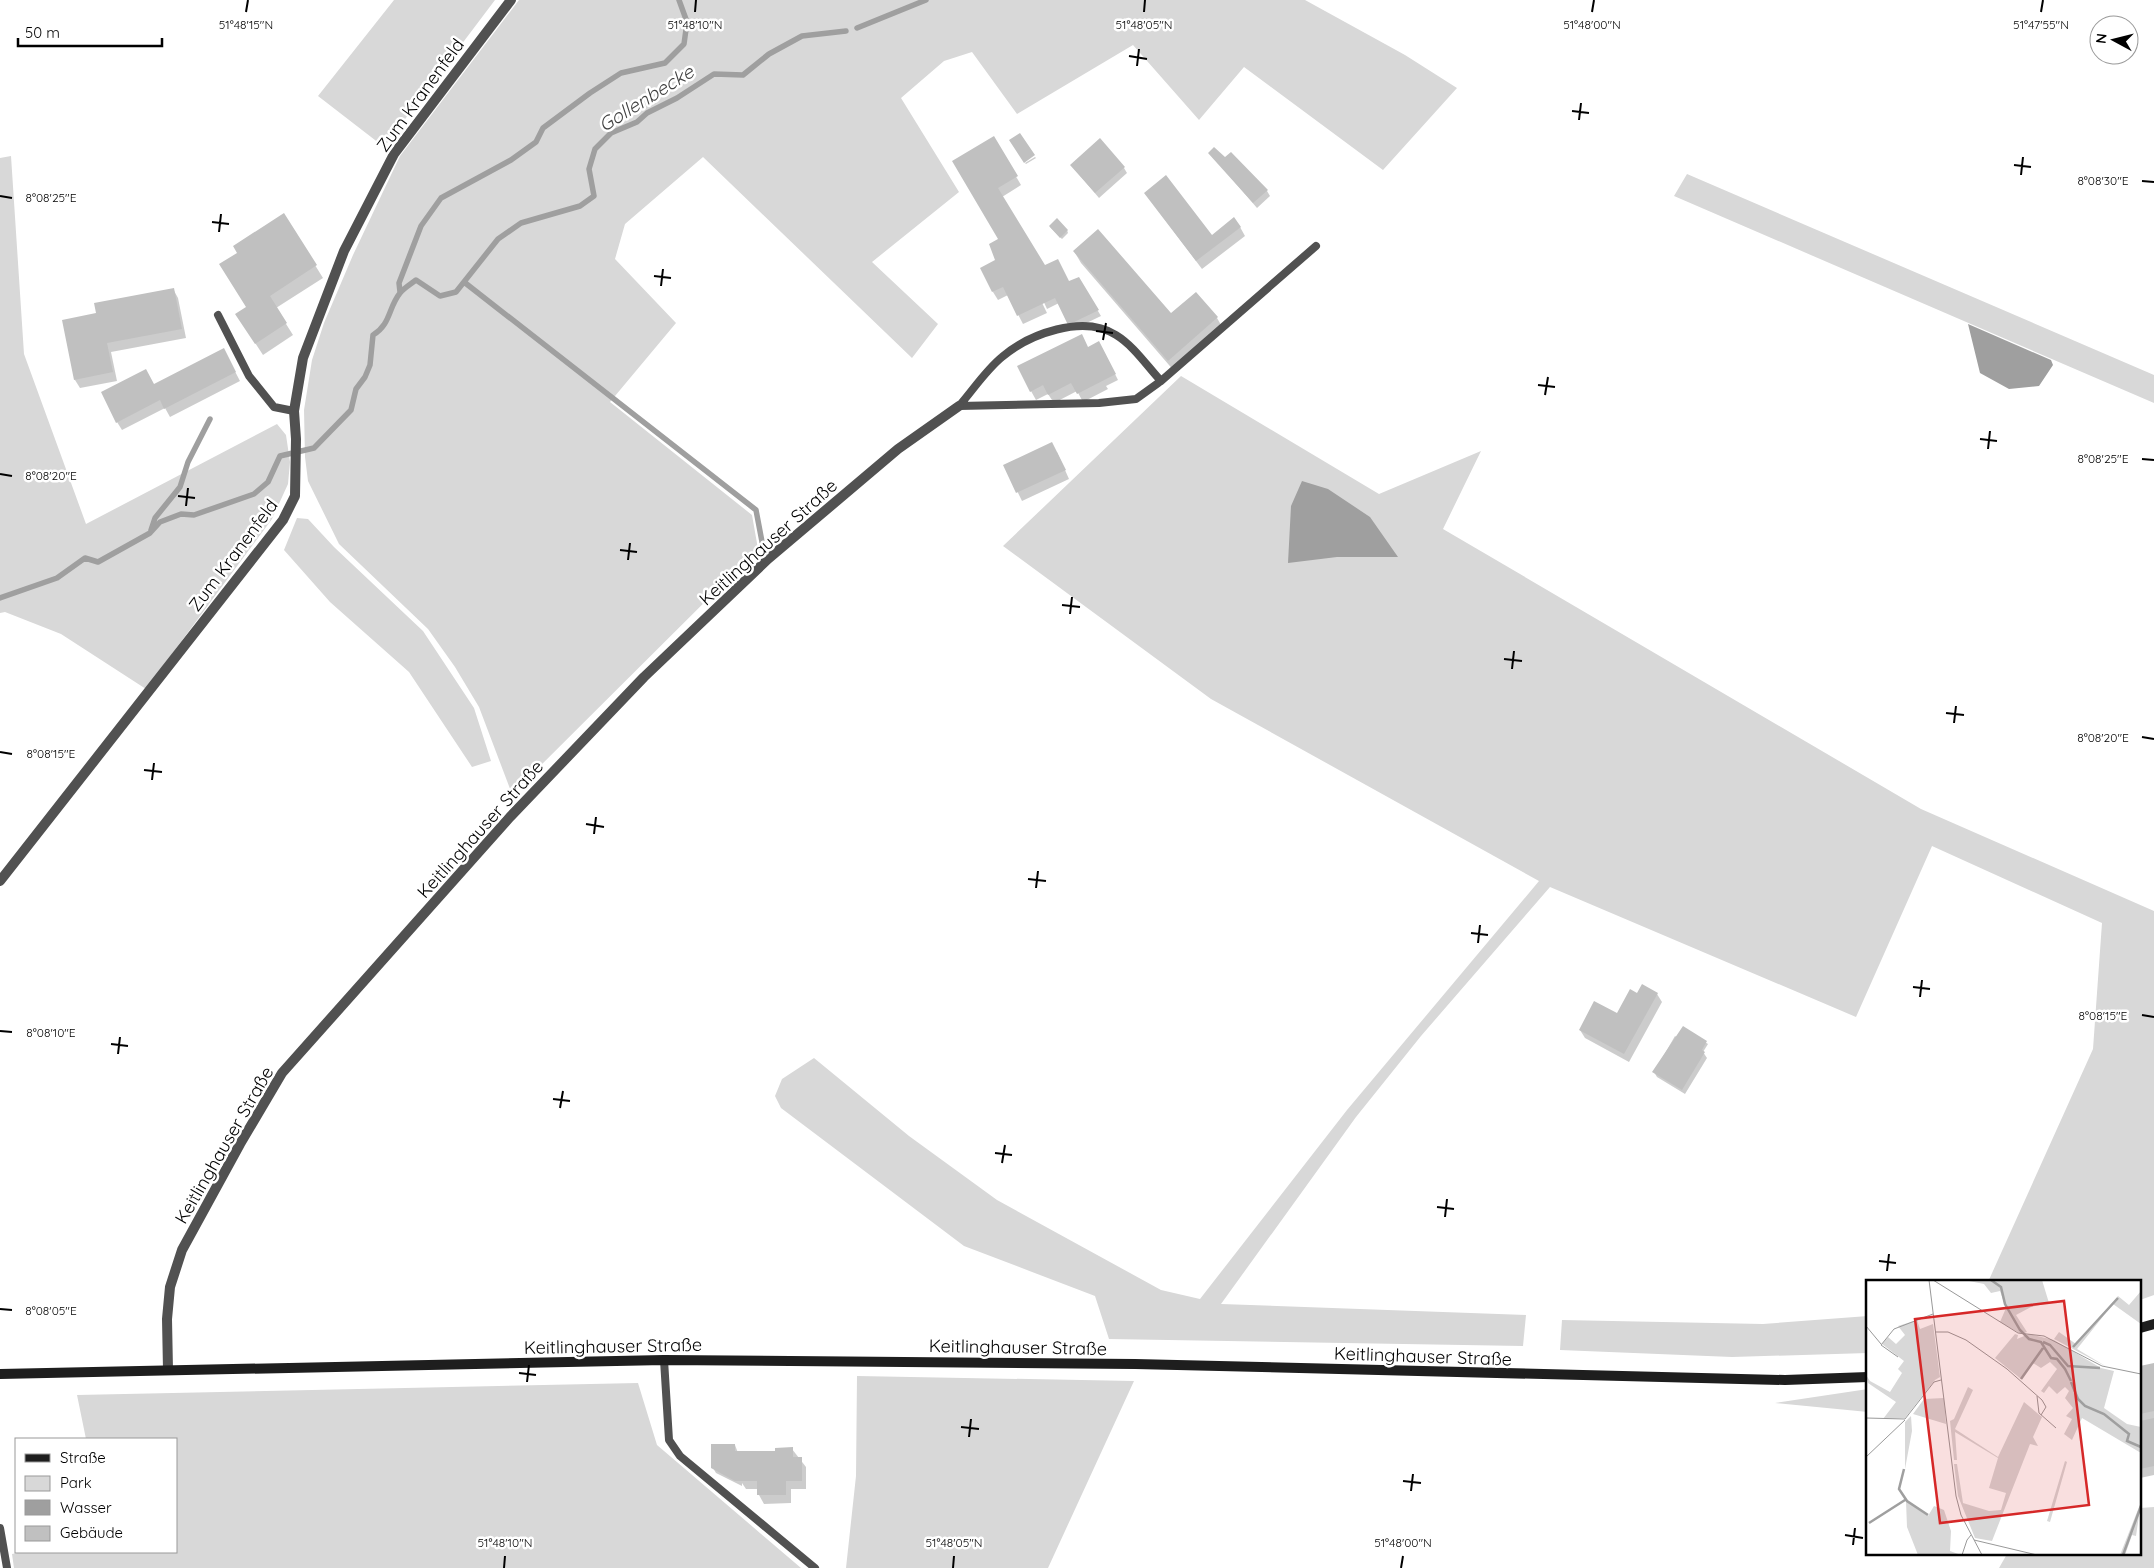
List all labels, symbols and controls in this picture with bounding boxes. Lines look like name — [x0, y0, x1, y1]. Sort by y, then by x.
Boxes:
scale bar — [18, 15, 161, 47]
north arrow — [2089, 15, 2139, 65]
text: 51°48'15"N — [219, 17, 273, 32]
text: 51°48'10"N — [668, 17, 723, 32]
text: 51°48'05"N — [1115, 17, 1173, 32]
text: 51°48'00"N — [1563, 17, 1621, 32]
text: 51°47'55"N — [2013, 17, 2069, 32]
text: 50 m — [25, 23, 60, 42]
text: N — [2092, 32, 2111, 45]
street label: Zum Kranenfeld — [371, 34, 469, 156]
water label: Gollenbecke — [594, 59, 699, 137]
text: 8°08'30"E — [2077, 173, 2129, 188]
text: 8°08'25"E — [25, 190, 77, 205]
text: 8°08'25"E — [2077, 451, 2129, 466]
text: 8°08'20"E — [25, 468, 77, 483]
street label: Keitlinghauser Straße — [694, 474, 842, 610]
street label: Zum Kranenfeld — [183, 494, 283, 616]
text: 8°08'20"E — [2077, 730, 2129, 745]
text: 8°08'15"E — [27, 746, 76, 761]
street label: Keitlinghauser Straße — [412, 755, 548, 903]
text: 8°08'15"E — [2079, 1008, 2128, 1023]
text: 8°08'10"E — [26, 1025, 76, 1040]
street label: Keitlinghauser Straße — [170, 1062, 278, 1228]
inset map — [1866, 1280, 2142, 1556]
text: 8°08'05"E — [25, 1303, 77, 1318]
street label: Keitlinghauser Straße — [524, 1333, 702, 1359]
street label: Keitlinghauser Straße — [929, 1334, 1107, 1360]
street label: Keitlinghauser Straße — [1334, 1341, 1512, 1371]
legend — [15, 1438, 178, 1553]
text: Straße — [60, 1448, 106, 1467]
text: Park — [60, 1473, 92, 1492]
text: Wasser — [60, 1498, 112, 1517]
text: Gebäude — [60, 1523, 123, 1542]
text: 51°48'10"N — [478, 1535, 533, 1550]
text: 51°48'05"N — [925, 1535, 983, 1550]
text: 51°48'00"N — [1374, 1535, 1432, 1550]

